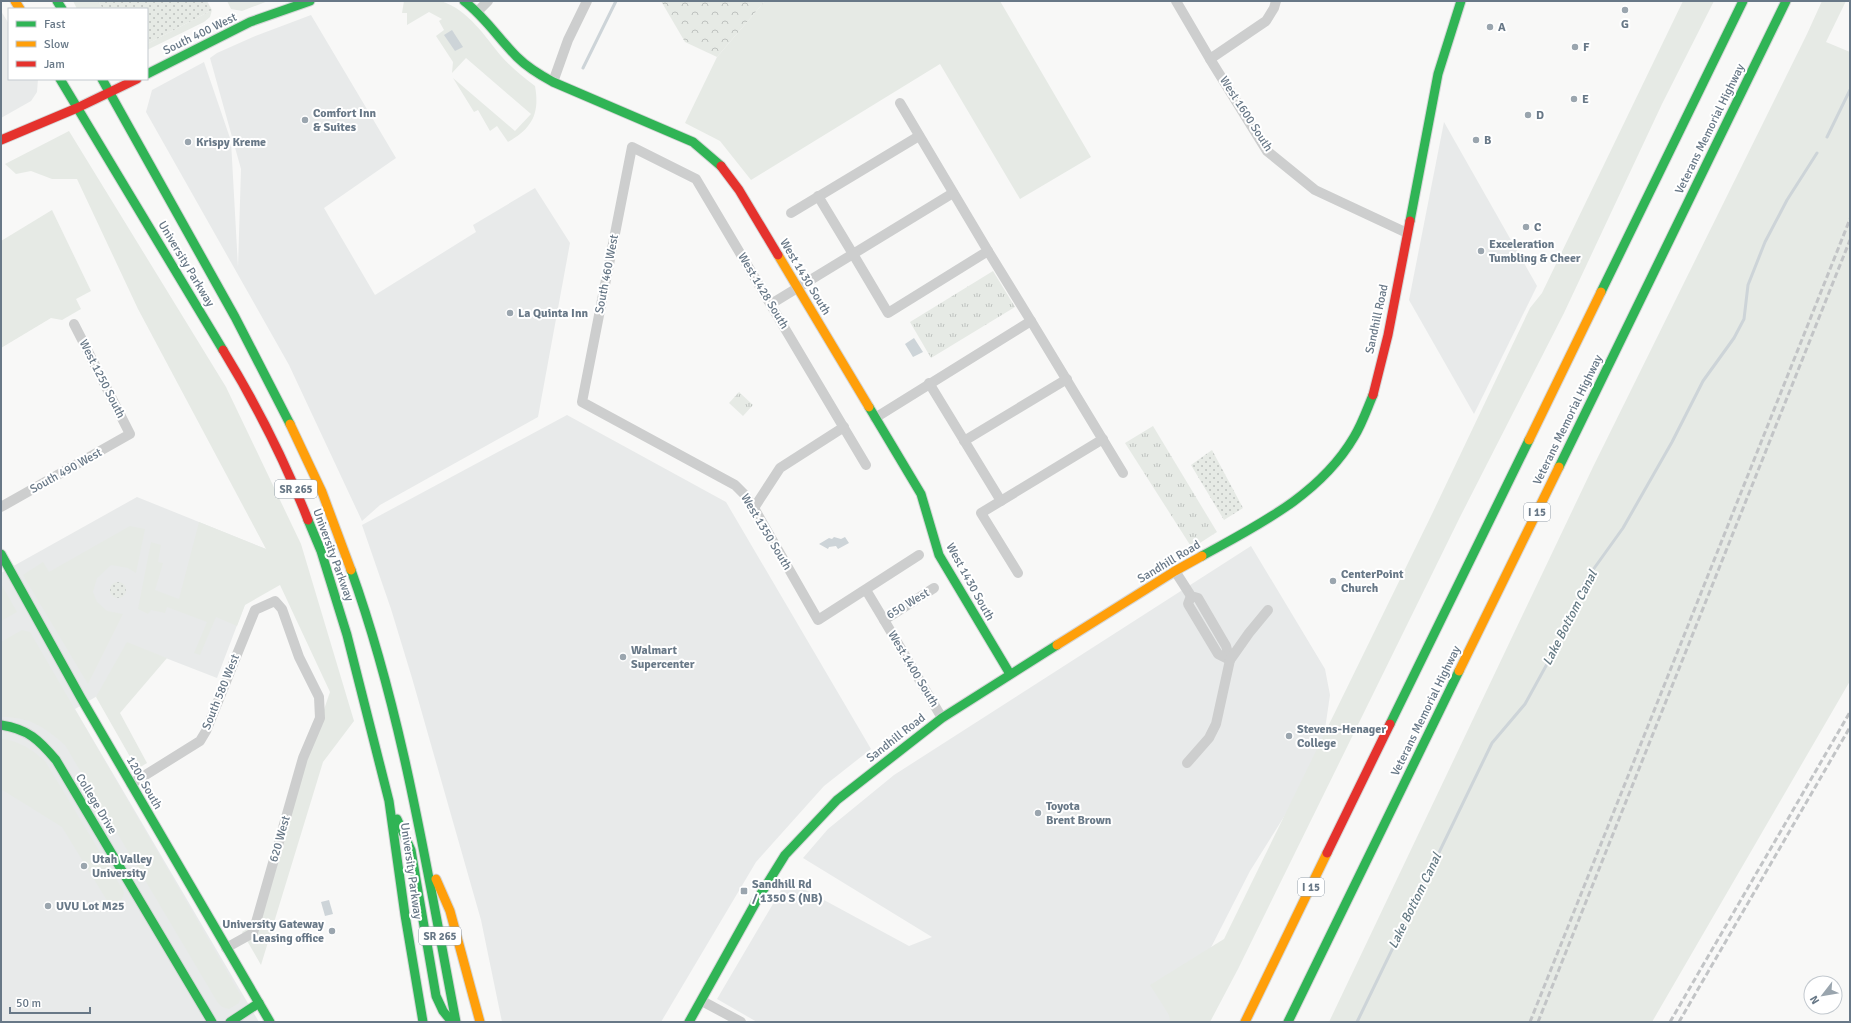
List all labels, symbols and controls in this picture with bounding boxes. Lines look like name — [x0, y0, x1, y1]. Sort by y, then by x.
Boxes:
marker: G — [1620, 5, 1630, 15]
legend — [8, 8, 148, 80]
street label: South 400 West — [161, 10, 239, 58]
text: Fast — [44, 17, 65, 32]
place label: G — [1621, 17, 1629, 32]
place label: A — [1498, 20, 1506, 35]
marker: A — [1485, 22, 1495, 32]
text: Slow — [44, 37, 69, 52]
place label: F — [1583, 40, 1590, 55]
marker: F — [1570, 42, 1580, 52]
text: Jam — [44, 57, 65, 72]
street label: Veterans Memorial Highway — [1672, 61, 1748, 197]
street label: West 1600 South — [1216, 74, 1276, 154]
place label: E — [1582, 92, 1589, 107]
marker: E — [1569, 94, 1579, 104]
place label: Comfort Inn & Suites — [313, 106, 376, 135]
place label: D — [1536, 108, 1544, 123]
marker: D — [1523, 110, 1533, 120]
marker: Comfort Inn & Suites — [300, 115, 310, 125]
place label: B — [1484, 133, 1491, 148]
place label: Krispy Kreme — [196, 135, 266, 150]
marker: B — [1471, 135, 1481, 145]
marker: Krispy Kreme — [183, 137, 193, 147]
street label: University Parkway — [154, 218, 218, 310]
place label: C — [1534, 220, 1542, 235]
marker: C — [1521, 222, 1531, 232]
street label: South 460 West — [592, 233, 622, 315]
street label: West 1430 South — [776, 236, 834, 318]
place label: Exceleration Tumbling & Cheer — [1489, 237, 1581, 266]
marker: Exceleration Tumbling & Cheer — [1476, 246, 1486, 256]
street label: West 1428 South — [734, 250, 792, 332]
street label: Sandhill Road — [1362, 283, 1392, 355]
place label: La Quinta Inn — [518, 306, 588, 321]
marker: La Quinta Inn — [505, 308, 515, 318]
street label: West 1250 South — [76, 337, 128, 421]
street label: Veterans Memorial Highway — [1530, 352, 1606, 488]
street label: South 490 West — [27, 445, 105, 497]
road number: SR 265 — [275, 480, 317, 498]
street label: West 1350 South — [737, 491, 795, 573]
road number: I 15 — [1524, 503, 1550, 521]
street label: University Parkway — [309, 507, 357, 604]
street label: Sandhill Road — [1135, 537, 1203, 587]
street label: West 1430 South — [942, 540, 998, 624]
place label: CenterPoint Church — [1341, 567, 1404, 596]
water label: Lake Bottom Canal — [1539, 567, 1601, 668]
marker: CenterPoint Church — [1328, 576, 1338, 586]
street label: 650 West — [884, 585, 932, 623]
street label: West 1400 South — [884, 628, 942, 710]
place label: Walmart Supercenter — [631, 643, 695, 672]
street label: Veterans Memorial Highway — [1388, 643, 1464, 779]
street label: South 580 West — [199, 652, 243, 732]
marker: Walmart Supercenter — [618, 652, 628, 662]
street label: Sandhill Road — [864, 710, 928, 766]
place label: Stevens-Henager College — [1297, 722, 1386, 751]
marker: Stevens-Henager College — [1284, 731, 1294, 741]
street label: 1200 South — [123, 754, 165, 812]
street label: College Drive — [72, 771, 120, 837]
place label: Toyota Brent Brown — [1046, 799, 1112, 828]
marker: Toyota Brent Brown — [1033, 808, 1043, 818]
street label: 620 West — [266, 814, 294, 864]
street label: University Parkway — [397, 822, 425, 921]
water label: Lake Bottom Canal — [1385, 850, 1446, 951]
place label: Utah Valley University — [92, 852, 152, 881]
marker: Utah Valley University — [79, 861, 89, 871]
place label: Sandhill Rd / 1350 S (NB) — [752, 877, 823, 906]
road number: I 15 — [1298, 878, 1324, 896]
marker: Sandhill Rd / 1350 S (NB) — [739, 886, 749, 896]
place label: UVU Lot M25 — [56, 899, 125, 914]
marker: UVU Lot M25 — [43, 901, 53, 911]
place label: University Gateway Leasing office — [222, 917, 324, 946]
marker: University Gateway Leasing office — [327, 926, 337, 936]
road number: SR 265 — [419, 927, 461, 945]
north arrow — [1803, 975, 1843, 1015]
scale bar — [10, 989, 90, 1015]
text: N — [1807, 993, 1822, 1007]
text: 50 m — [16, 996, 41, 1011]

